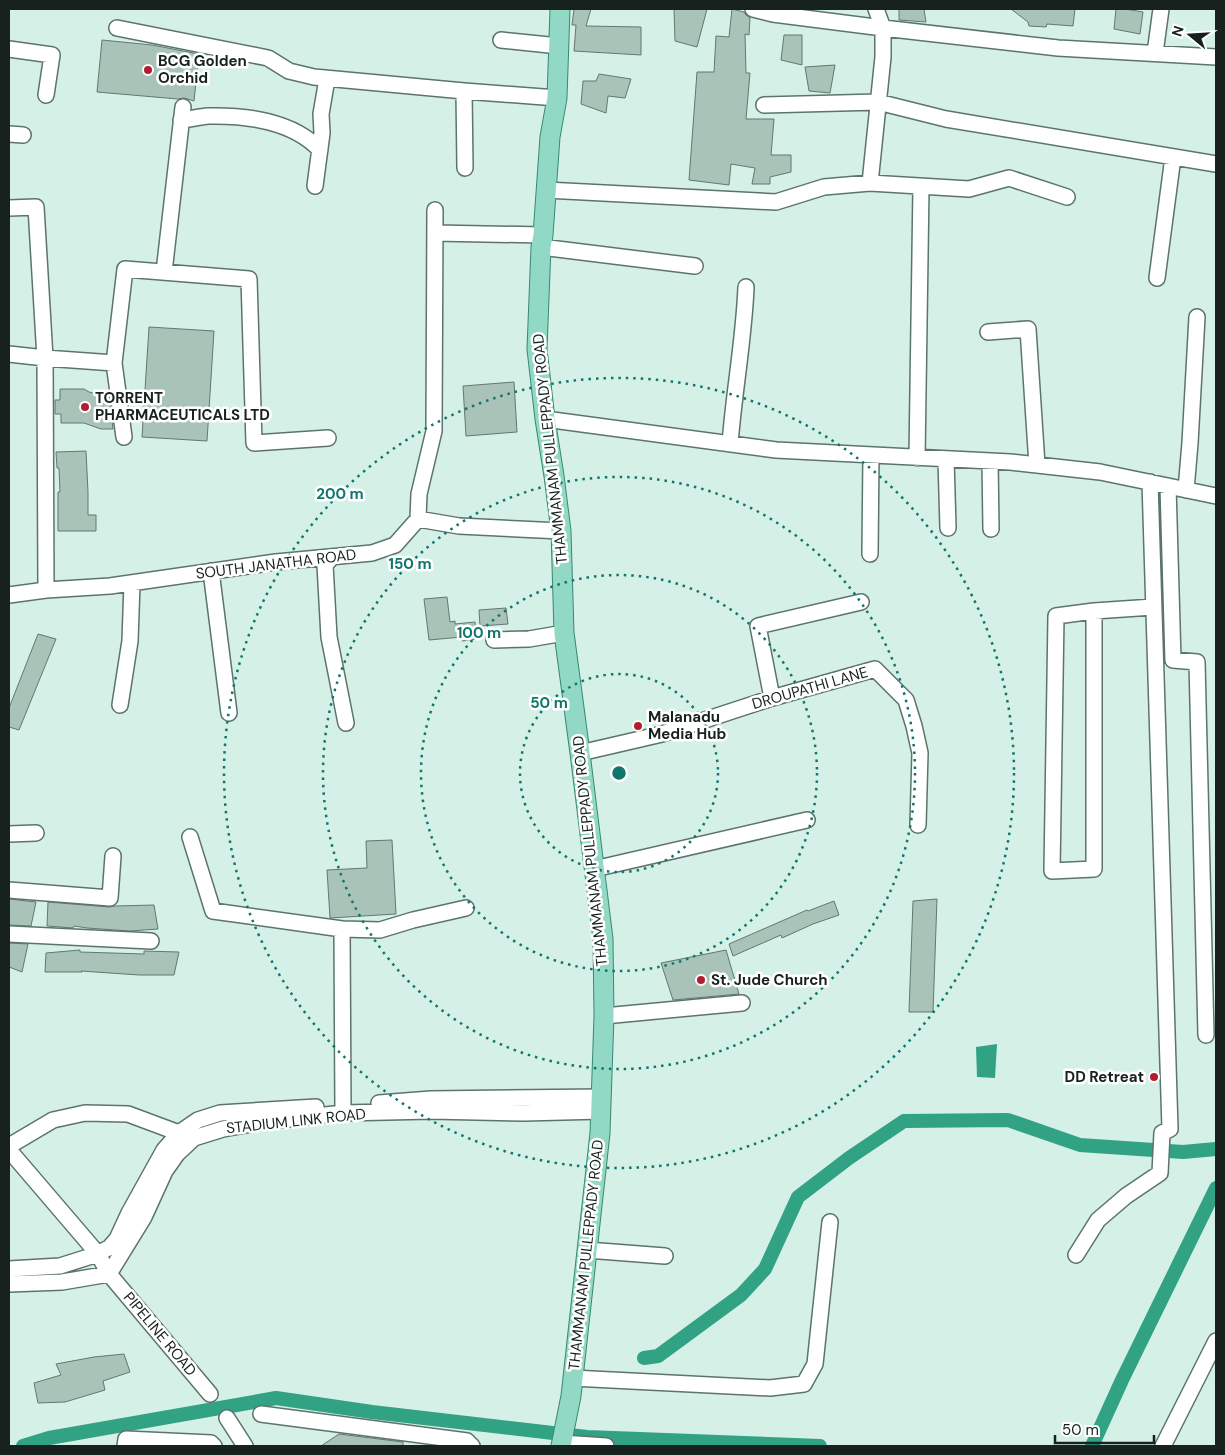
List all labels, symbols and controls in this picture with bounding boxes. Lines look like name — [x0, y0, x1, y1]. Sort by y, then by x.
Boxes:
north arrow — [1165, 10, 1215, 60]
text: N — [1167, 23, 1188, 39]
place label: BCG Golden Orchid — [158, 51, 247, 88]
marker: BCG Golden Orchid — [142, 64, 154, 76]
street label: THAMMANAM PULLEPPADY ROAD — [528, 333, 572, 565]
place label: TORRENT PHARMACEUTICALS LTD — [95, 388, 270, 425]
marker: TORRENT PHARMACEUTICALS LTD — [79, 401, 91, 413]
text: 200 m — [316, 484, 364, 504]
street label: SOUTH JANATHA ROAD — [195, 544, 357, 584]
text: 150 m — [389, 554, 432, 574]
text: 100 m — [457, 623, 501, 643]
street label: DROUPATHI LANE — [750, 662, 870, 714]
text: 50 m — [530, 693, 568, 713]
place label: Malanadu Media Hub — [648, 707, 727, 744]
marker: Malanadu Media Hub — [632, 720, 644, 732]
street label: THAMMANAM PULLEPPADY ROAD — [568, 735, 612, 967]
centre of rings — [610, 764, 628, 782]
place label: St. Jude Church — [711, 970, 828, 990]
marker: St. Jude Church — [695, 974, 707, 986]
place label: DD Retreat — [1065, 1067, 1144, 1087]
marker: DD Retreat — [1148, 1071, 1160, 1083]
street label: STADIUM LINK ROAD — [225, 1104, 367, 1138]
street label: THAMMANAM PULLEPPADY ROAD — [564, 1139, 608, 1371]
street label: PIPELINE ROAD — [119, 1288, 201, 1380]
scale bar — [1055, 1412, 1154, 1444]
text: 50 m — [1062, 1420, 1099, 1440]

